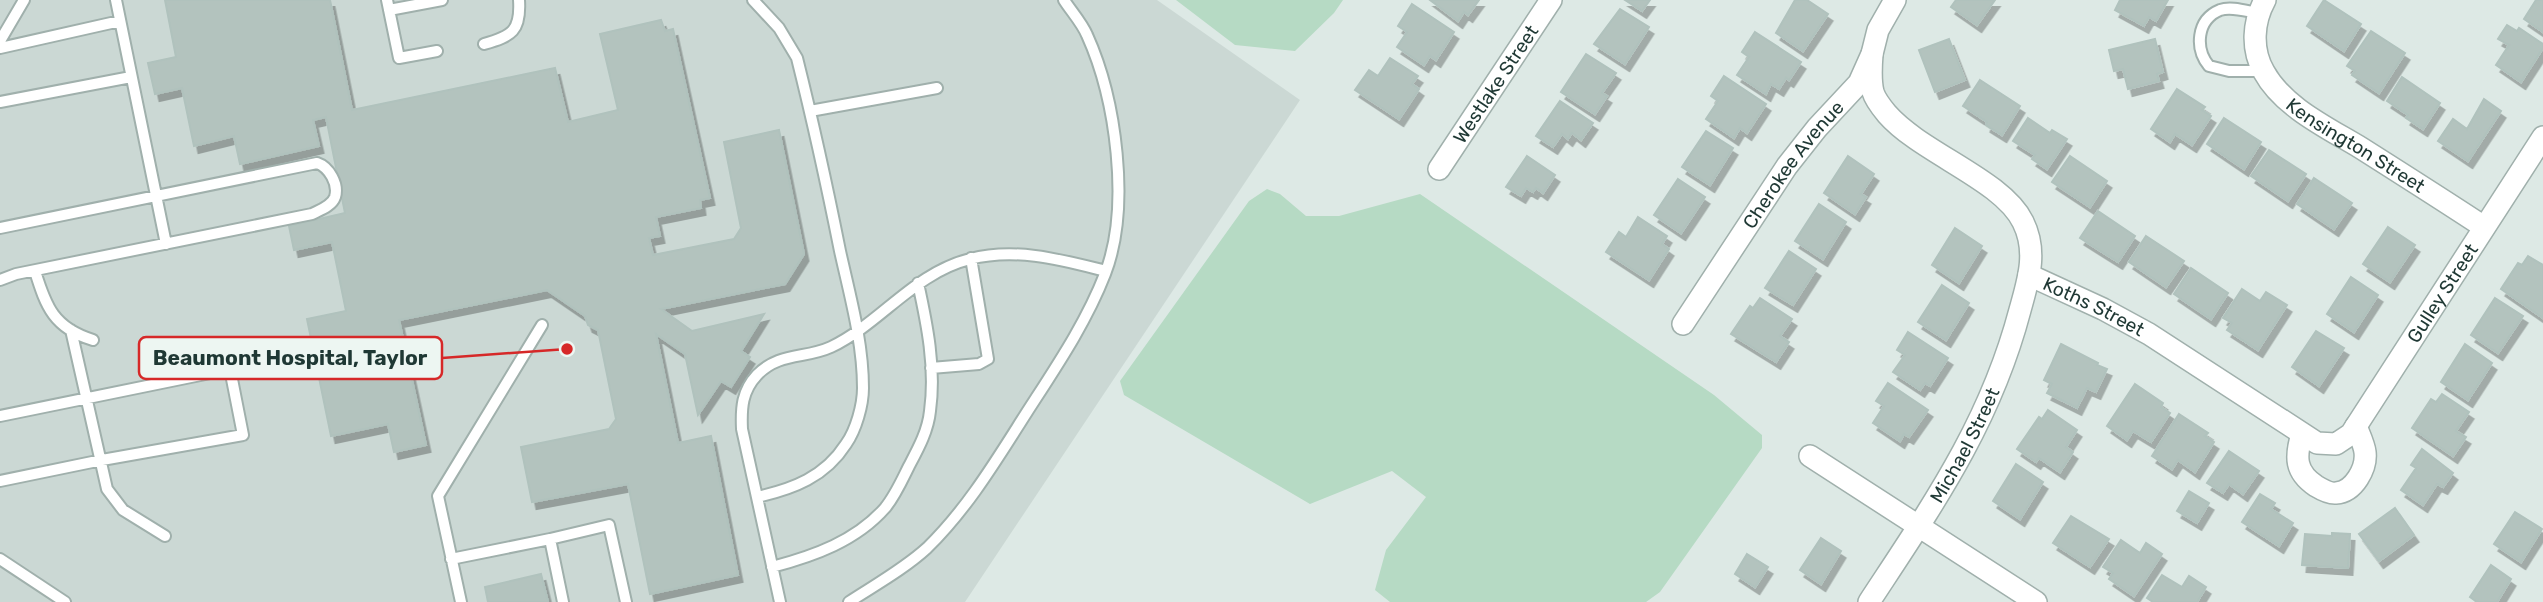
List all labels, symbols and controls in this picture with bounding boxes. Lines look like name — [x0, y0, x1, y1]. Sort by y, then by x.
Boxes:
street label: Westlake Street — [1448, 20, 1543, 148]
street label: Kensington Street — [2282, 93, 2430, 198]
street label: Cherokee Avenue — [1738, 96, 1848, 233]
street label: Gulley Street — [2402, 239, 2483, 347]
street label: Koths Street — [2040, 272, 2149, 341]
callout: Beaumont Hospital, Taylor — [139, 337, 442, 379]
text: Beaumont Hospital, Taylor — [153, 345, 428, 370]
street label: Michael Street — [1925, 383, 2004, 507]

